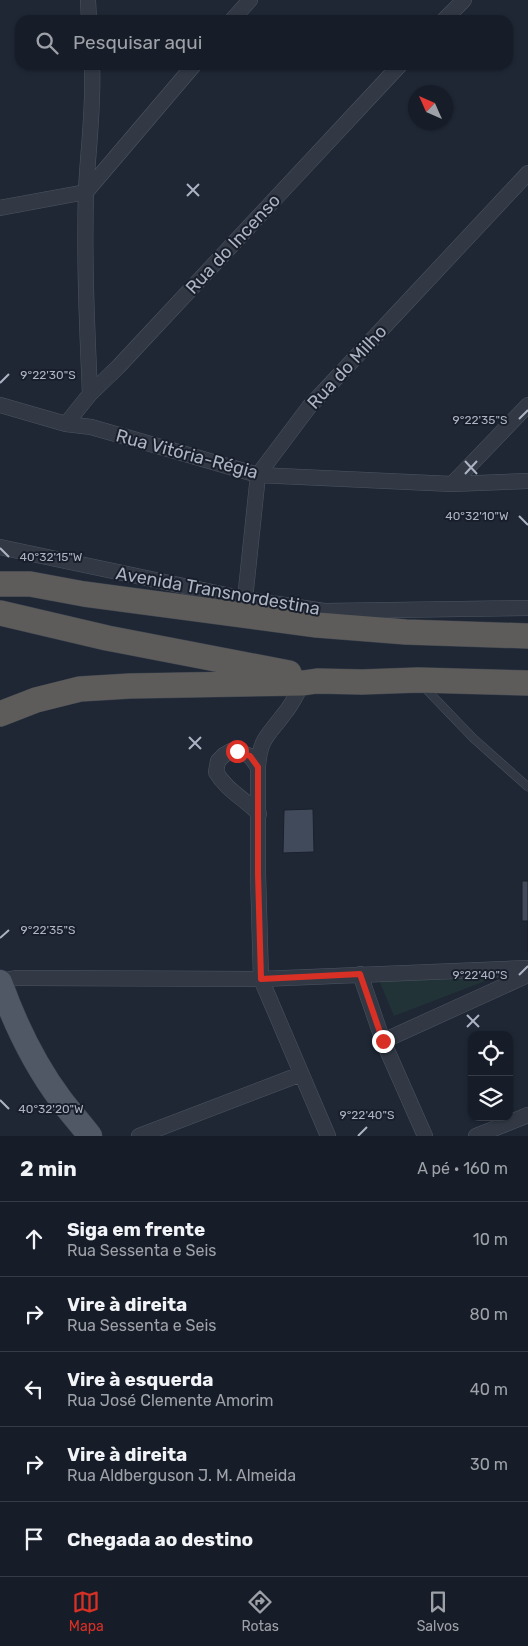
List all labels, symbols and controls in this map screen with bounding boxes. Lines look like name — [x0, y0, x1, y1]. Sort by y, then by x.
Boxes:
search box — [15, 15, 513, 70]
icon: search — [33, 29, 61, 57]
text: Pesquisar aqui — [73, 31, 202, 54]
north arrow — [408, 85, 453, 130]
street label: Rua do Incenso — [181, 189, 285, 299]
street label: Rua do Milho — [303, 320, 391, 414]
text: 9°22'30"S — [20, 368, 76, 382]
text: 9°22'35"S — [453, 413, 507, 427]
street label: Rua Vitória-Régia — [113, 424, 261, 484]
text: 40°32'10"W — [445, 509, 509, 523]
text: 40°32'15"W — [20, 550, 83, 564]
street label: Avenida Transnordestina — [114, 562, 322, 620]
route start — [226, 740, 249, 763]
text: 9°22'35"S — [21, 923, 75, 937]
text: 9°22'40"S — [453, 968, 507, 982]
route end — [372, 1030, 395, 1053]
map controls — [468, 1031, 513, 1121]
button: locate — [468, 1031, 513, 1076]
button: layers — [468, 1076, 513, 1121]
text: 40°32'20"W — [18, 1102, 84, 1116]
text: 9°22'40"S — [340, 1108, 394, 1122]
text: 2 min — [20, 1156, 77, 1181]
text: A pé · 160 m — [417, 1159, 508, 1178]
text: Siga em frente — [67, 1218, 205, 1241]
icon: ahead — [20, 1225, 48, 1253]
text: 10 m — [473, 1230, 508, 1249]
text: Rua Sessenta e Seis — [67, 1241, 216, 1260]
text: Vire à direita — [67, 1293, 187, 1316]
icon: right — [20, 1300, 48, 1328]
text: 80 m — [470, 1305, 508, 1324]
text: Rua Sessenta e Seis — [67, 1316, 216, 1335]
text: Vire à esquerda — [67, 1368, 214, 1391]
icon: left — [20, 1375, 48, 1403]
text: 40 m — [470, 1380, 508, 1399]
text: Rua José Clemente Amorim — [67, 1391, 274, 1410]
text: Vire à direita — [67, 1443, 187, 1466]
icon: right — [20, 1450, 48, 1478]
text: 30 m — [470, 1455, 508, 1474]
text: Rua Aldberguson J. M. Almeida — [67, 1466, 296, 1485]
icon: arrive — [20, 1525, 48, 1553]
text: Chegada ao destino — [67, 1528, 253, 1551]
tab: Mapa — [69, 1588, 104, 1635]
tab: Rotas — [242, 1588, 279, 1635]
tab: Salvos — [417, 1588, 459, 1635]

